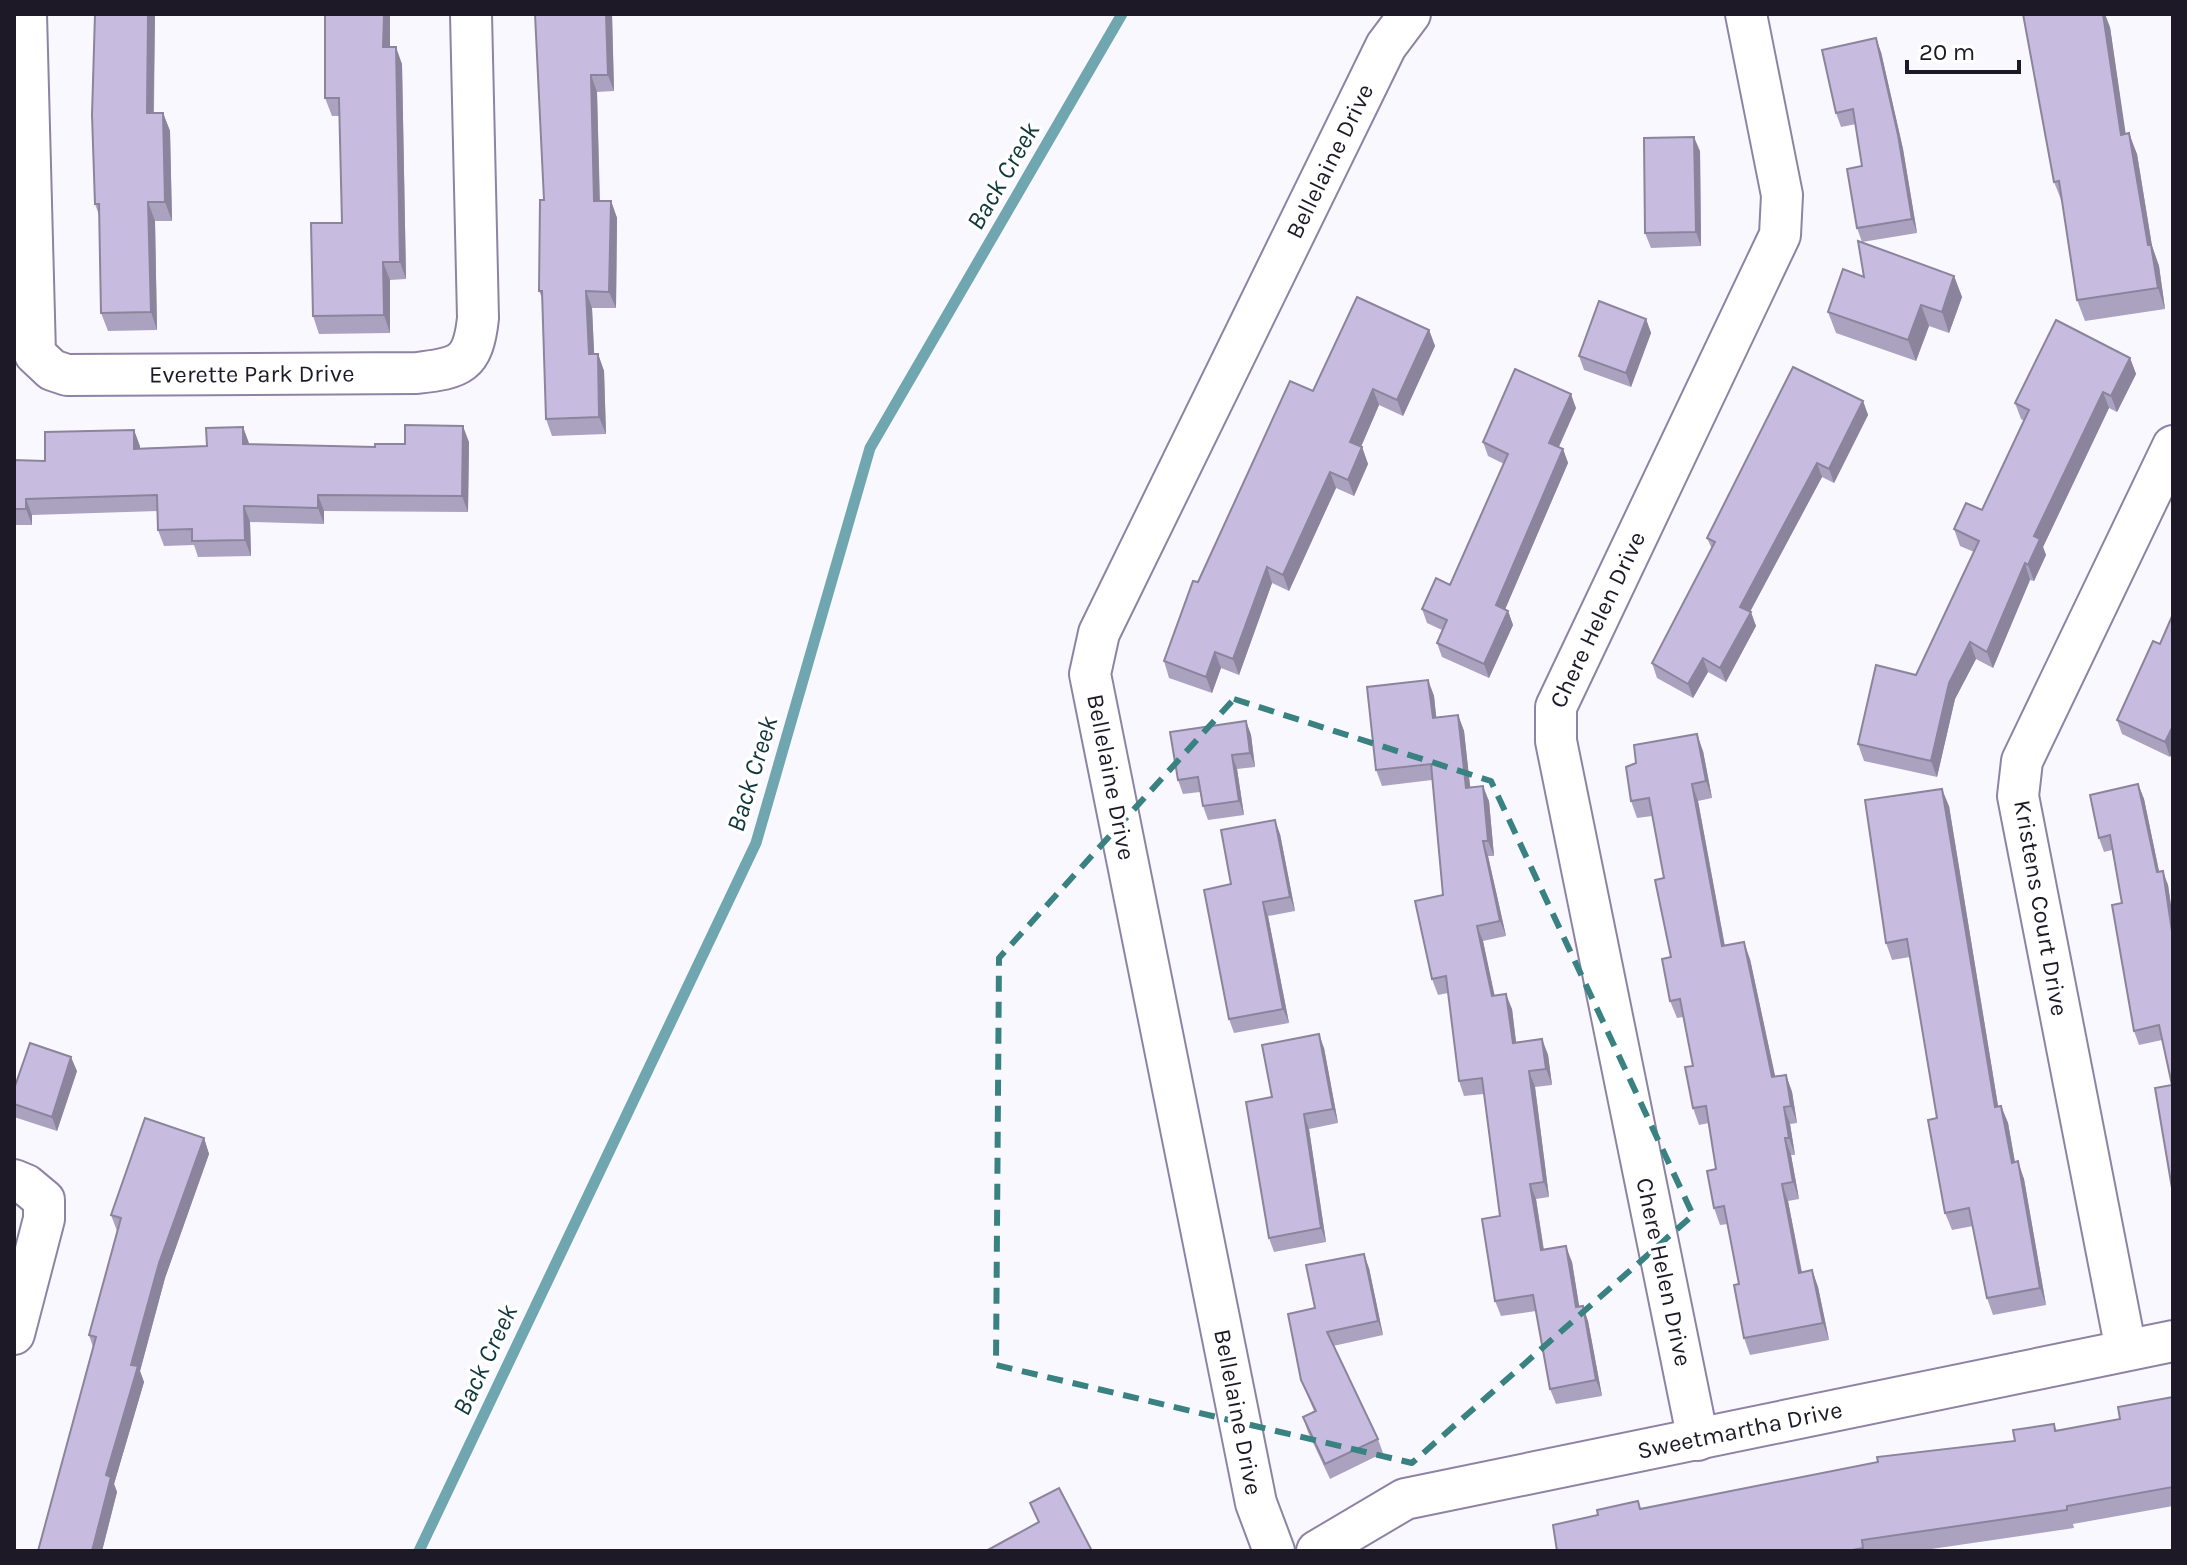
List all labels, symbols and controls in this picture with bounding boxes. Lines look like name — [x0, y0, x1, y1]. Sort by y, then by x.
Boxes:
scale bar — [1907, 24, 2019, 74]
text: 20 m — [1919, 38, 1975, 66]
street label: Bellelaine Drive — [1280, 79, 1379, 243]
water label: Back Creek — [960, 116, 1047, 235]
street label: Everette Park Drive — [149, 359, 355, 389]
street label: Chere Helen Drive — [1544, 527, 1651, 712]
street label: Bellelaine Drive — [1081, 692, 1141, 862]
water label: Back Creek — [720, 712, 784, 835]
street label: Kristens Court Drive — [2008, 798, 2074, 1018]
street label: Chere Helen Drive — [1630, 1175, 1698, 1369]
water label: Back Creek — [446, 1299, 525, 1420]
street label: Bellelaine Drive — [1208, 1327, 1268, 1497]
street label: Sweetmartha Drive — [1635, 1395, 1845, 1465]

